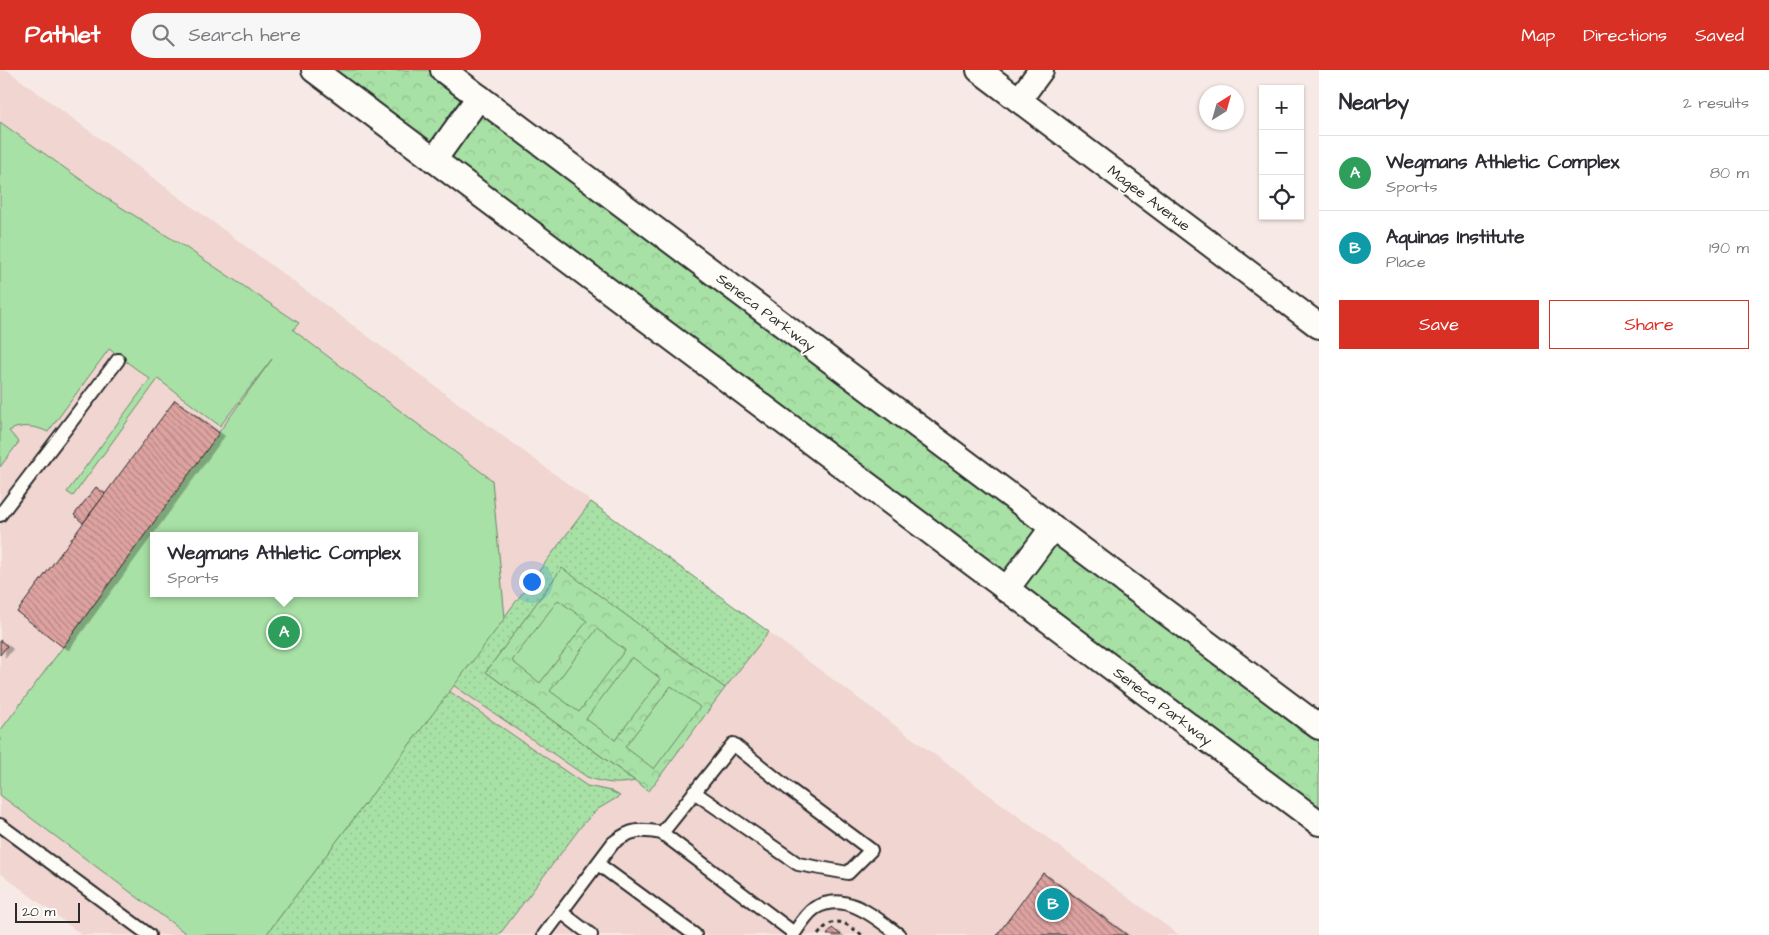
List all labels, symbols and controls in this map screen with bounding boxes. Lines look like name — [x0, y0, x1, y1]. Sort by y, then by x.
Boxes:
search box — [131, 13, 481, 58]
text: Pathlet — [25, 18, 101, 52]
icon: search — [149, 21, 177, 49]
text: Search here — [189, 22, 301, 49]
text: Map — [1521, 23, 1555, 48]
text: Directions — [1583, 23, 1667, 48]
text: Saved — [1695, 23, 1744, 48]
north arrow — [1199, 85, 1244, 130]
map controls — [1259, 85, 1304, 220]
button: + — [1259, 85, 1304, 130]
text: Nearby — [1339, 88, 1409, 117]
text: 2 results — [1683, 92, 1749, 114]
button: − — [1259, 130, 1304, 175]
text: Wegmans Athletic Complex — [1386, 149, 1619, 176]
street label: Magee Avenue — [1102, 160, 1194, 237]
text: A — [1350, 162, 1360, 184]
text: 80 m — [1710, 162, 1749, 184]
button: locate — [1259, 175, 1304, 220]
text: Sports — [1386, 176, 1438, 198]
text: Aquinas Institute — [1386, 224, 1525, 251]
text: B — [1349, 237, 1361, 259]
text: 190 m — [1709, 237, 1749, 259]
text: Place — [1386, 251, 1426, 273]
street label: Seneca Parkway — [711, 268, 820, 357]
button: Save — [1339, 300, 1539, 349]
button: Share — [1549, 300, 1749, 349]
popup — [150, 532, 418, 597]
text: Wegmans Athletic Complex — [167, 540, 401, 567]
text: Sports — [167, 567, 219, 589]
your location — [519, 569, 545, 595]
pin: A — [268, 613, 300, 651]
street label: Seneca Parkway — [1108, 662, 1217, 751]
pin: B — [1037, 885, 1069, 923]
scale bar — [15, 900, 80, 923]
text: 20 m — [22, 902, 55, 922]

